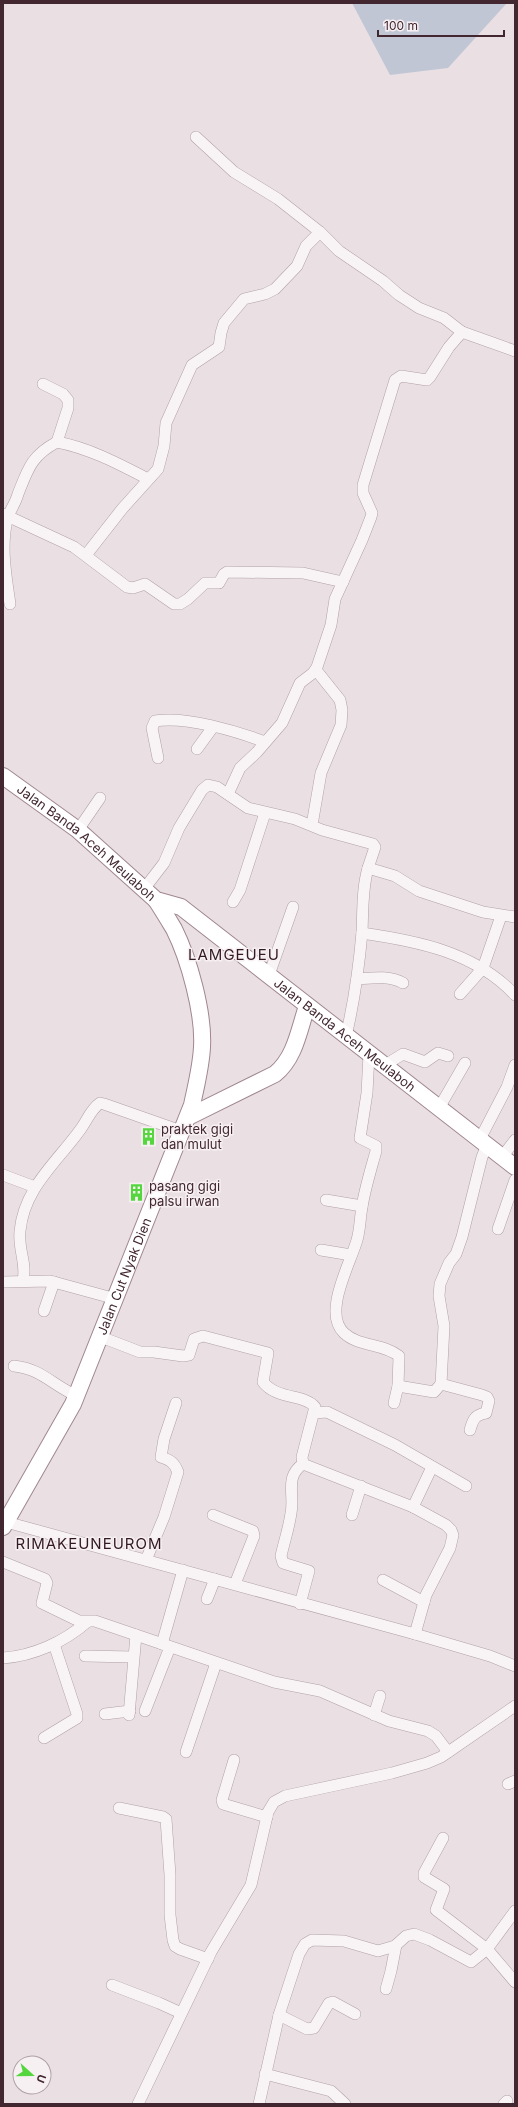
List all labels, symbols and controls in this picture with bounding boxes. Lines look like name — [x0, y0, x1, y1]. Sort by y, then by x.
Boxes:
scale bar — [378, 12, 504, 38]
text: 100 m — [384, 18, 418, 33]
street label: Jalan Banda Aceh Meulaboh — [14, 781, 159, 904]
district label: LAMGEUEU — [188, 945, 280, 964]
street label: Jalan Banda Aceh Meulaboh — [271, 974, 419, 1095]
place label: praktek gigi dan mulut — [161, 1121, 233, 1152]
building icon: praktek gigi dan mulut — [138, 1126, 158, 1146]
place label: pasang gigi palsu irwan — [149, 1178, 220, 1209]
building icon: pasang gigi palsu irwan — [126, 1183, 146, 1203]
street label: Jalan Cut Nyak Dien — [93, 1215, 154, 1337]
district label: RIMAKEUNEUROM — [16, 1534, 163, 1553]
north arrow — [12, 2055, 52, 2095]
text: U — [33, 2072, 49, 2085]

